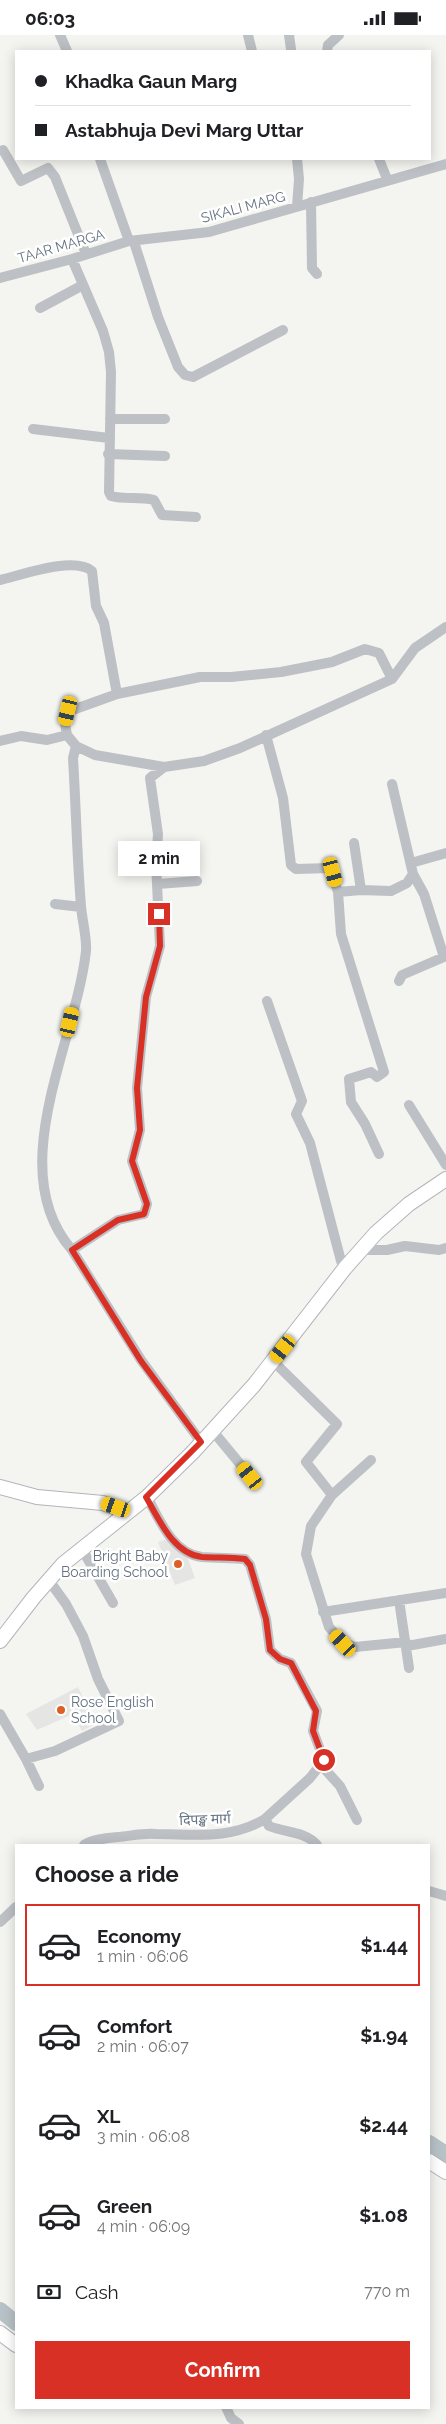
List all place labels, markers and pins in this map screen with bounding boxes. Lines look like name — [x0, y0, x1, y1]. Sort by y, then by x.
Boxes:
place label: Bright Baby Boarding School — [61, 1548, 168, 1580]
marker: Bright Baby Boarding School — [172, 1558, 184, 1570]
place label: Rose English School — [71, 1694, 154, 1726]
marker: Rose English School — [55, 1704, 67, 1716]

